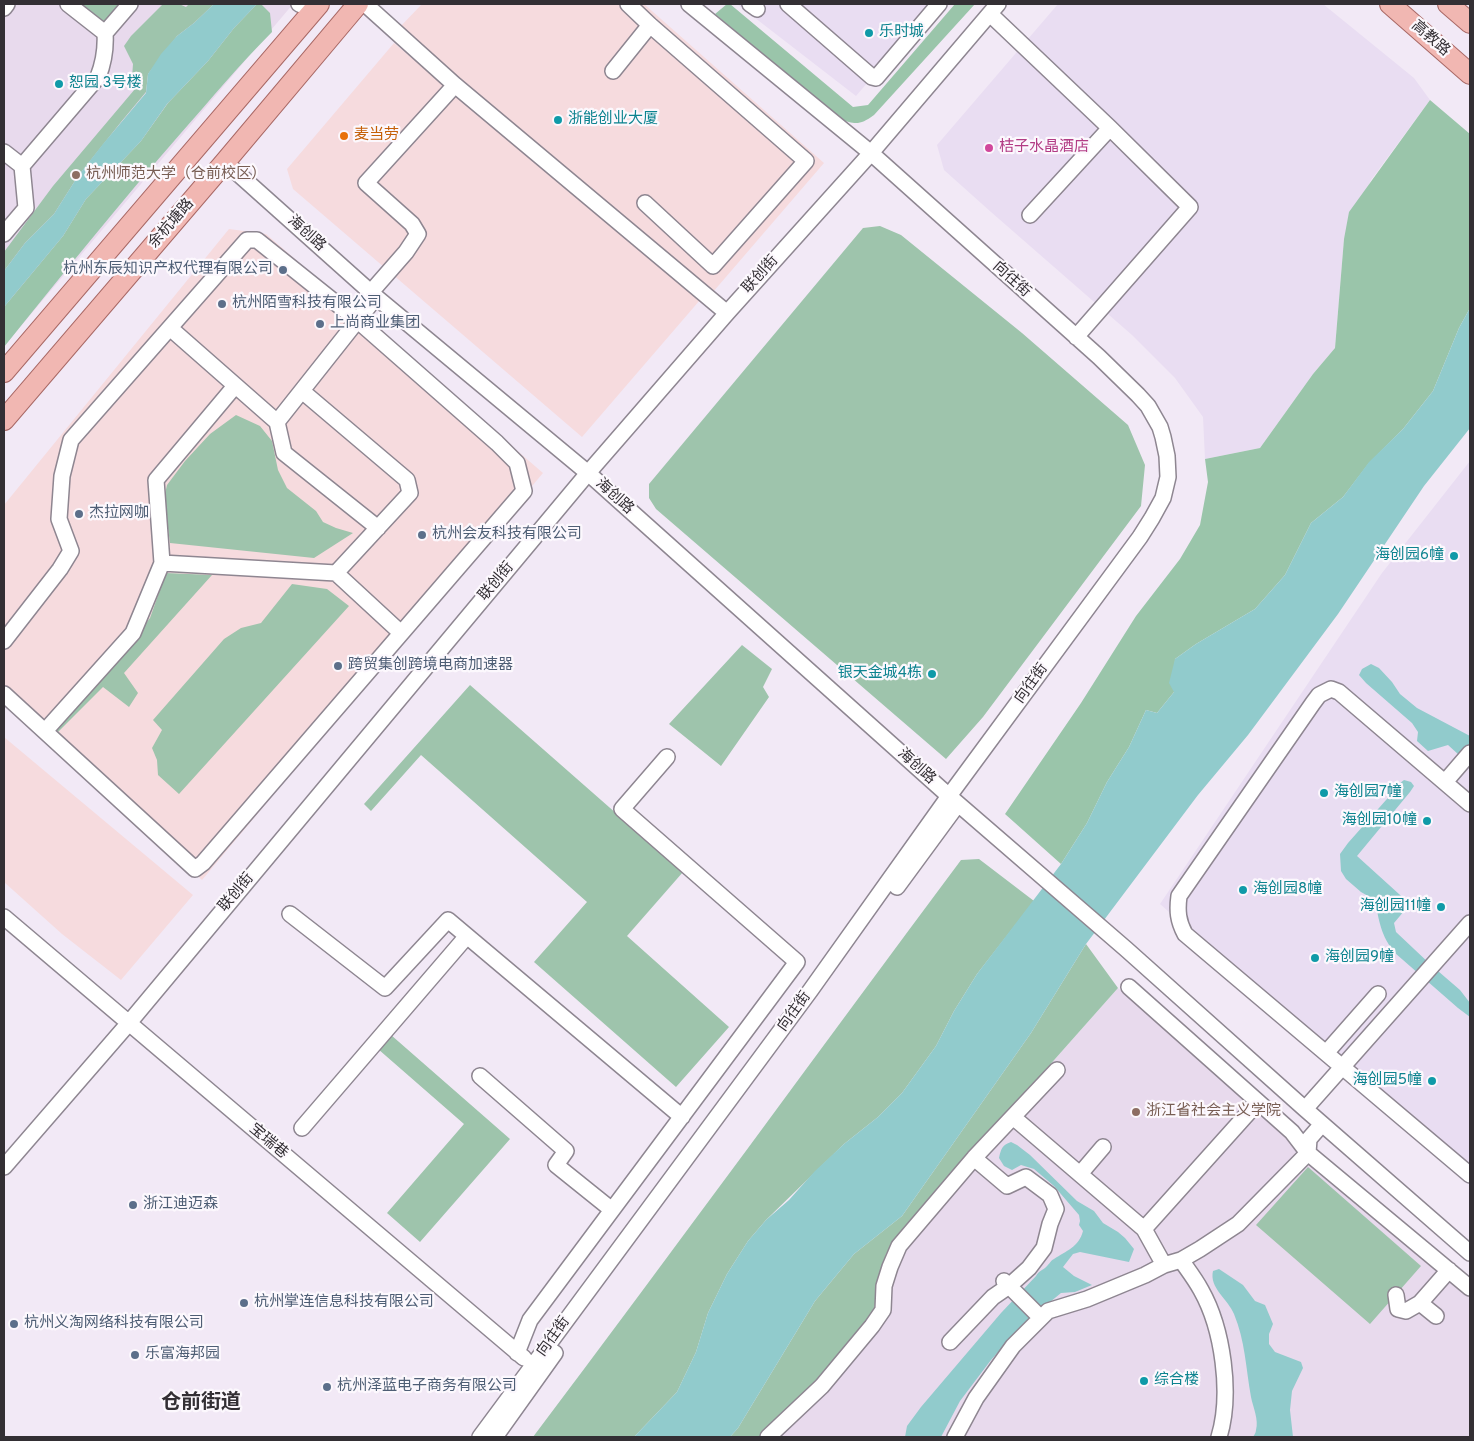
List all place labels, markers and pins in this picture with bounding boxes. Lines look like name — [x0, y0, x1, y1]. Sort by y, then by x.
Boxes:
place label: 乐时城 — [879, 24, 924, 42]
marker: 乐时城 — [863, 27, 875, 39]
place label: 恕园 3号楼 — [69, 75, 142, 93]
marker: 恕园 3号楼 — [53, 78, 65, 90]
place label: 浙能创业大厦 — [568, 111, 658, 129]
marker: 浙能创业大厦 — [552, 114, 564, 126]
place label: 麦当劳 — [354, 127, 399, 145]
marker: 麦当劳 — [338, 130, 350, 142]
place label: 桔子水晶酒店 — [999, 139, 1089, 157]
marker: 桔子水晶酒店 — [983, 142, 995, 154]
place label: 杭州师范大学（仓前校区） — [86, 166, 266, 184]
marker: 杭州师范大学（仓前校区） — [70, 169, 82, 181]
place label: 杭州东辰知识产权代理有限公司 — [63, 261, 273, 279]
marker: 杭州东辰知识产权代理有限公司 — [277, 264, 289, 276]
place label: 杭州陌雪科技有限公司 — [232, 295, 382, 313]
marker: 杭州陌雪科技有限公司 — [216, 298, 228, 310]
place label: 上尚商业集团 — [330, 315, 420, 333]
marker: 上尚商业集团 — [314, 318, 326, 330]
place label: 杰拉网咖 — [89, 505, 149, 523]
marker: 杰拉网咖 — [73, 508, 85, 520]
place label: 杭州会友科技有限公司 — [432, 526, 582, 544]
marker: 杭州会友科技有限公司 — [416, 529, 428, 541]
place label: 海创园6幢 — [1375, 547, 1444, 565]
marker: 海创园6幢 — [1448, 550, 1460, 562]
place label: 跨贸集创跨境电商加速器 — [348, 657, 513, 675]
marker: 跨贸集创跨境电商加速器 — [332, 660, 344, 672]
place label: 银天金城4栋 — [838, 665, 922, 683]
marker: 银天金城4栋 — [926, 668, 938, 680]
place label: 海创园7幢 — [1334, 784, 1402, 802]
marker: 海创园7幢 — [1318, 787, 1330, 799]
place label: 海创园10幢 — [1342, 812, 1417, 830]
marker: 海创园10幢 — [1421, 815, 1433, 827]
place label: 海创园8幢 — [1253, 881, 1322, 899]
marker: 海创园8幢 — [1237, 884, 1249, 896]
place label: 海创园11幢 — [1360, 898, 1431, 916]
marker: 海创园11幢 — [1435, 901, 1447, 913]
place label: 海创园9幢 — [1325, 949, 1394, 967]
marker: 海创园9幢 — [1309, 952, 1321, 964]
place label: 海创园5幢 — [1353, 1072, 1422, 1090]
marker: 海创园5幢 — [1426, 1075, 1438, 1087]
place label: 浙江省社会主义学院 — [1146, 1103, 1281, 1121]
marker: 浙江省社会主义学院 — [1130, 1106, 1142, 1118]
place label: 浙江迪迈森 — [143, 1196, 218, 1214]
marker: 浙江迪迈森 — [127, 1199, 139, 1211]
place label: 杭州掌连信息科技有限公司 — [254, 1294, 434, 1312]
marker: 杭州掌连信息科技有限公司 — [238, 1297, 250, 1309]
place label: 杭州义淘网络科技有限公司 — [24, 1315, 204, 1333]
marker: 杭州义淘网络科技有限公司 — [8, 1318, 20, 1330]
place label: 乐富海邦园 — [145, 1346, 220, 1364]
marker: 乐富海邦园 — [129, 1349, 141, 1361]
place label: 综合楼 — [1154, 1372, 1199, 1390]
marker: 综合楼 — [1138, 1375, 1150, 1387]
place label: 杭州泽蓝电子商务有限公司 — [337, 1378, 517, 1396]
marker: 杭州泽蓝电子商务有限公司 — [321, 1381, 333, 1393]

